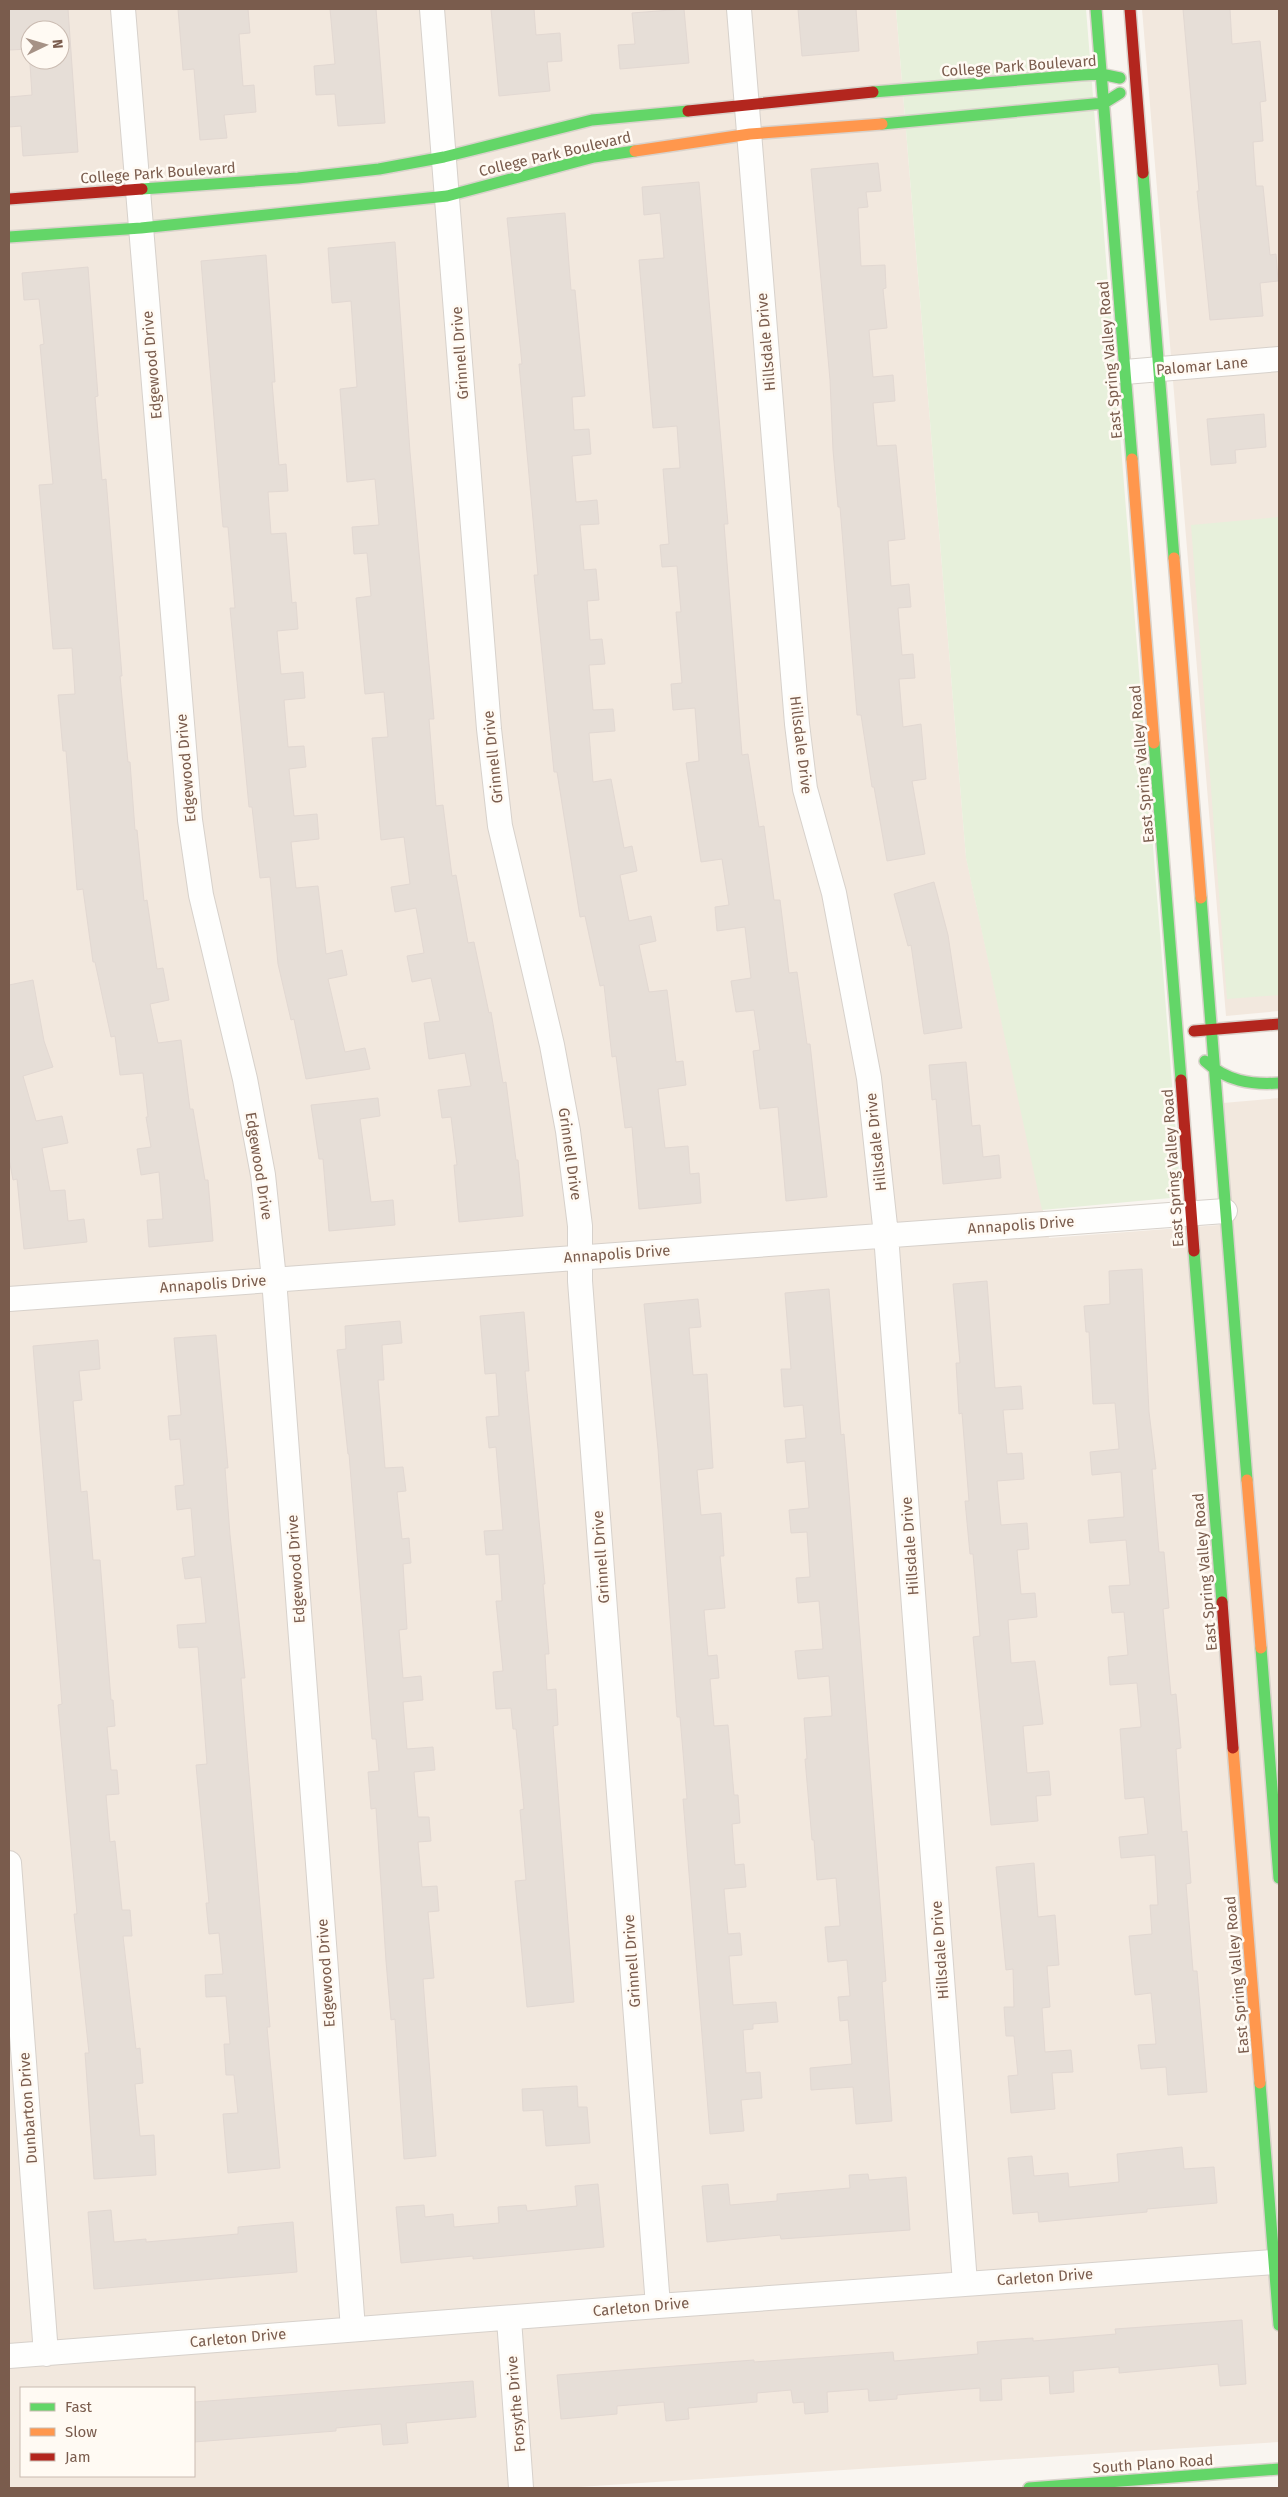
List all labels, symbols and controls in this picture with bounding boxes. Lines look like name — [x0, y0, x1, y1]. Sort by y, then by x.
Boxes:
north arrow — [20, 20, 70, 70]
text: N — [49, 39, 66, 49]
street label: College Park Boulevard — [941, 52, 1097, 80]
street label: College Park Boulevard — [477, 128, 633, 180]
street label: College Park Boulevard — [80, 159, 236, 187]
street label: East Spring Valley Road — [1094, 280, 1126, 440]
street label: Hillsdale Drive — [753, 292, 779, 392]
street label: Grinnell Drive — [448, 306, 472, 400]
street label: Edgewood Drive — [138, 310, 166, 420]
street label: Palomar Lane — [1155, 353, 1249, 379]
street label: East Spring Valley Road — [1126, 684, 1158, 844]
street label: Hillsdale Drive — [786, 695, 816, 795]
street label: Grinnell Drive — [479, 710, 507, 804]
street label: Edgewood Drive — [172, 713, 200, 823]
street label: East Spring Valley Road — [1158, 1088, 1188, 1248]
street label: Hillsdale Drive — [862, 1092, 890, 1192]
street label: Grinnell Drive — [555, 1107, 585, 1201]
street label: Edgewood Drive — [242, 1111, 276, 1221]
street label: Annapolis Drive — [967, 1212, 1075, 1238]
street label: Annapolis Drive — [563, 1241, 671, 1267]
street label: Annapolis Drive — [159, 1271, 267, 1297]
street label: East Spring Valley Road — [1189, 1492, 1221, 1652]
street label: Hillsdale Drive — [898, 1496, 922, 1596]
street label: Grinnell Drive — [589, 1510, 613, 1604]
street label: Edgewood Drive — [283, 1514, 309, 1624]
street label: East Spring Valley Road — [1221, 1895, 1253, 2055]
street label: Hillsdale Drive — [928, 1900, 952, 2000]
street label: Grinnell Drive — [620, 1914, 644, 2008]
street label: Edgewood Drive — [313, 1918, 339, 2028]
street label: Dunbarton Drive — [15, 2052, 41, 2164]
street label: Carleton Drive — [996, 2265, 1094, 2289]
street label: Carleton Drive — [592, 2294, 690, 2320]
street label: Carleton Drive — [189, 2325, 287, 2351]
street label: Forsythe Drive — [503, 2355, 529, 2453]
legend — [20, 2387, 195, 2477]
text: Fast — [65, 2398, 92, 2416]
text: Slow — [65, 2423, 97, 2441]
text: Jam — [65, 2448, 91, 2466]
street label: South Plano Road — [1092, 2451, 1214, 2477]

